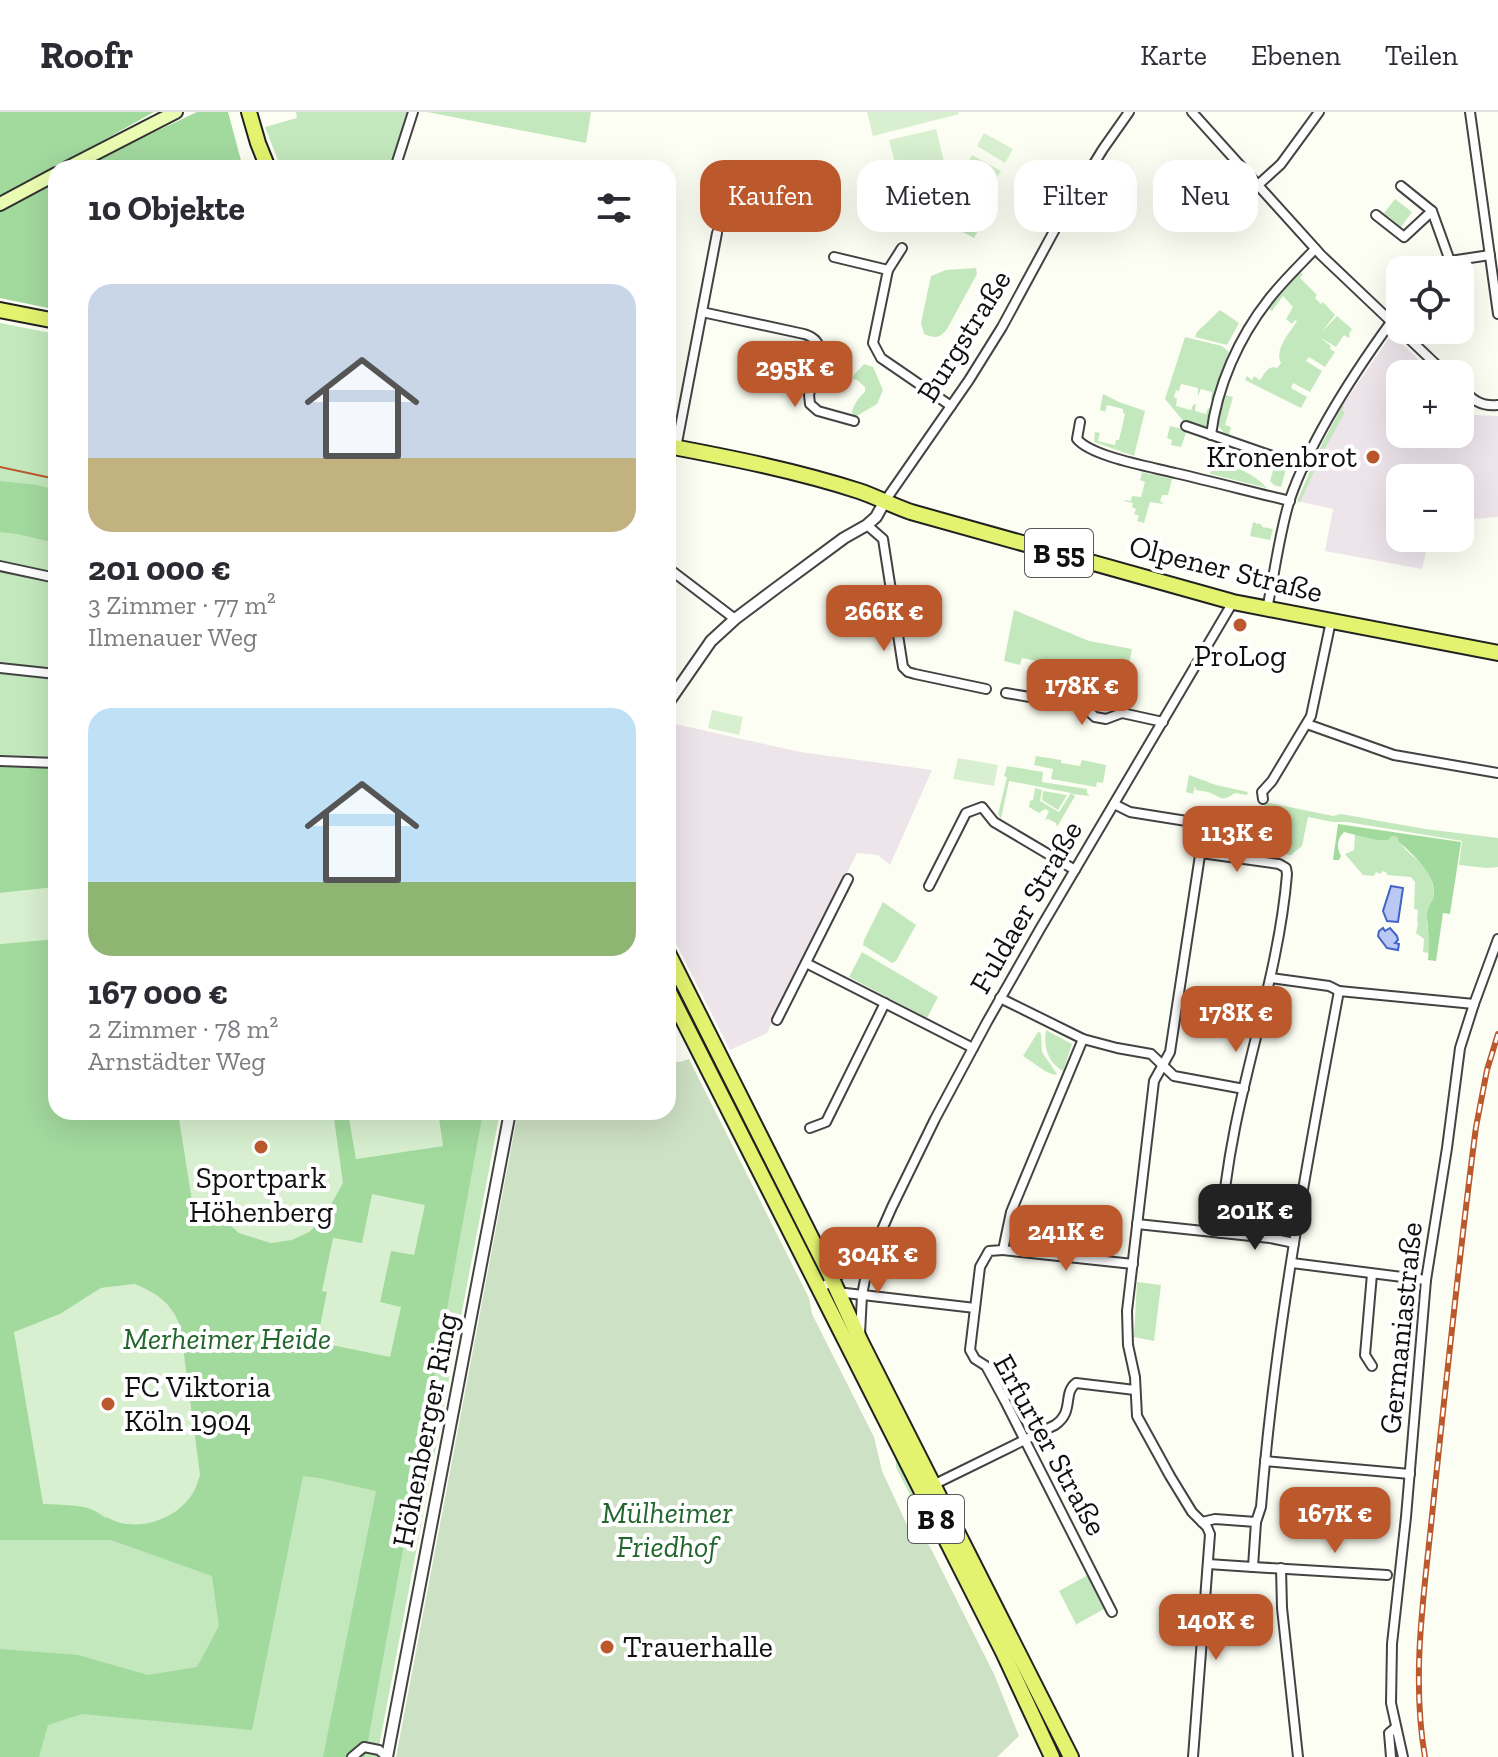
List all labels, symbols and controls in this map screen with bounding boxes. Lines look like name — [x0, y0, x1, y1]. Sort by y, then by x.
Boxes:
text: Roofr — [40, 32, 134, 78]
text: Karte — [1140, 39, 1207, 72]
text: Ebenen — [1251, 39, 1341, 72]
text: Teilen — [1385, 39, 1458, 72]
chip: Kaufen — [700, 160, 841, 232]
chip: Mieten — [857, 160, 998, 232]
chip: Filter — [1014, 160, 1137, 232]
chip: Neu — [1153, 160, 1258, 232]
icon: filters — [592, 186, 636, 230]
text: 10 Objekte — [88, 188, 245, 229]
map controls — [1386, 256, 1474, 552]
button: locate — [1386, 256, 1474, 344]
street label: Burgstraße — [909, 263, 1019, 409]
icon: home — [290, 336, 434, 480]
pin: 295K € — [730, 341, 860, 409]
text: 295K € — [755, 351, 835, 383]
button: + — [1386, 360, 1474, 448]
place label: Kronenbrot — [1206, 439, 1357, 475]
marker: Kronenbrot — [1364, 448, 1382, 466]
button: − — [1386, 464, 1474, 552]
street label: Olpener Straße — [1125, 528, 1327, 610]
road number: B 55 — [1025, 529, 1093, 577]
text: 201 000 € — [88, 548, 231, 589]
pin: 266K € — [819, 585, 949, 653]
text: 3 Zimmer · 77 m² — [88, 589, 276, 621]
text: 266K € — [844, 595, 924, 627]
marker: ProLog — [1231, 616, 1249, 634]
text: Ilmenauer Weg — [88, 621, 257, 653]
place label: ProLog — [1194, 638, 1286, 674]
pin: 178K € — [1017, 659, 1147, 727]
text: 178K € — [1045, 669, 1119, 701]
icon: home — [290, 760, 434, 904]
pin: 113K € — [1172, 806, 1302, 874]
street label: Fuldaer Straße — [962, 814, 1090, 1000]
text: 113K € — [1201, 816, 1273, 848]
text: 167 000 € — [88, 972, 228, 1013]
pin: 178K € — [1171, 986, 1301, 1054]
text: 178K € — [1199, 996, 1273, 1028]
text: 2 Zimmer · 78 m² — [88, 1013, 278, 1045]
text: Arnstädter Weg — [88, 1045, 266, 1077]
marker: Sportpark Höhenberg — [252, 1138, 270, 1156]
place label: Sportpark Höhenberg — [189, 1160, 333, 1230]
pin: 201K € — [1190, 1184, 1320, 1252]
text: 201K € — [1216, 1194, 1294, 1226]
pin: 241K € — [1001, 1205, 1131, 1273]
text: 241K € — [1027, 1215, 1105, 1247]
street label: Germaniastraße — [1372, 1220, 1430, 1436]
pin: 304K € — [813, 1227, 943, 1295]
text: 304K € — [837, 1237, 919, 1269]
street label: Höhenberger Ring — [385, 1310, 465, 1550]
park label: Merheimer Heide — [123, 1321, 331, 1357]
street label: Erfurter Straße — [985, 1348, 1115, 1542]
place label: FC Viktoria Köln 1904 — [124, 1369, 271, 1439]
marker: FC Viktoria Köln 1904 — [99, 1395, 117, 1413]
pin: 167K € — [1270, 1487, 1400, 1555]
park label: Mülheimer Friedhof — [602, 1495, 733, 1565]
road number: B 8 — [908, 1495, 964, 1543]
text: 167K € — [1297, 1497, 1373, 1529]
pin: 140K € — [1151, 1594, 1281, 1662]
text: 140K € — [1177, 1604, 1255, 1636]
place label: Trauerhalle — [623, 1629, 773, 1665]
marker: Trauerhalle — [598, 1638, 616, 1656]

